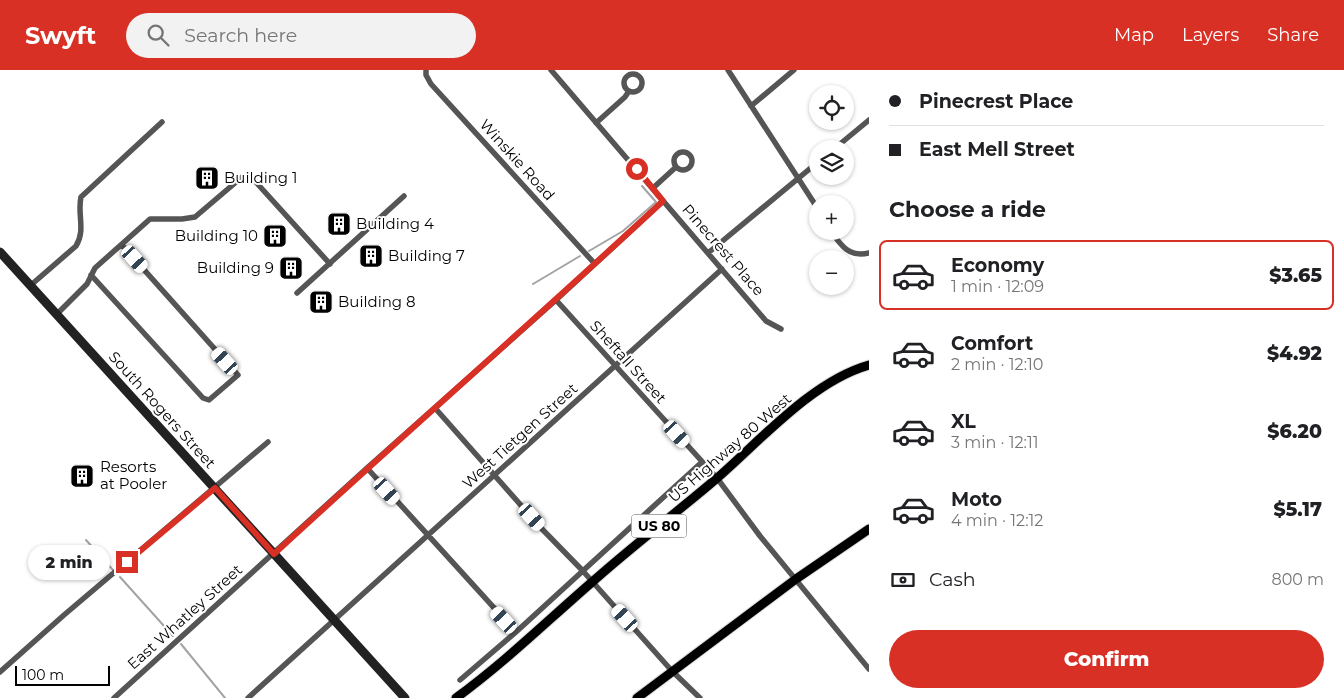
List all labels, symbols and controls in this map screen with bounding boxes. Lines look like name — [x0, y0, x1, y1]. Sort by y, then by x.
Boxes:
search box — [126, 13, 476, 58]
text: Swyft — [25, 21, 96, 50]
icon: search — [144, 21, 172, 49]
text: Search here — [184, 24, 297, 47]
text: Map — [1114, 24, 1154, 46]
text: Layers — [1182, 24, 1239, 46]
text: Share — [1267, 24, 1319, 46]
map controls — [809, 85, 854, 295]
button: locate — [809, 85, 854, 130]
text: Pinecrest Place — [919, 90, 1073, 113]
street label: Winskie Road — [476, 115, 559, 204]
text: East Mell Street — [919, 138, 1075, 161]
button: layers — [809, 140, 854, 185]
route start — [626, 158, 648, 180]
building icon: Building 1 — [194, 165, 220, 191]
place label: Building 1 — [224, 168, 297, 187]
button: + — [809, 195, 854, 240]
text: Choose a ride — [889, 196, 1046, 223]
street label: Pinecrest Place — [678, 200, 769, 300]
building icon: Building 4 — [326, 211, 352, 237]
place label: Building 4 — [356, 214, 434, 233]
building icon: Building 10 — [262, 223, 288, 249]
place label: Building 10 — [175, 226, 258, 245]
car — [119, 243, 150, 275]
building icon: Building 7 — [358, 243, 384, 269]
place label: Building 7 — [388, 246, 465, 265]
button: − — [809, 250, 854, 295]
icon: car — [891, 253, 936, 298]
text: Economy — [951, 254, 1044, 277]
building icon: Building 9 — [278, 255, 304, 281]
place label: Building 9 — [197, 258, 274, 277]
text: $3.65 — [1269, 264, 1322, 287]
text: 1 min · 12:09 — [951, 277, 1044, 296]
building icon: Building 8 — [308, 289, 334, 315]
place label: Building 8 — [338, 292, 416, 311]
street label: Sheftall Street — [586, 316, 671, 407]
icon: car — [891, 331, 936, 376]
text: Comfort — [951, 332, 1033, 355]
text: $4.92 — [1267, 342, 1322, 365]
car — [209, 345, 240, 377]
street label: South Rogers Street — [105, 347, 220, 472]
text: 2 min · 12:10 — [951, 355, 1043, 374]
street label: West Tietgen Street — [458, 379, 581, 492]
street label: US Highway 80 West — [664, 389, 795, 506]
icon: car — [891, 409, 936, 454]
text: XL — [951, 410, 976, 433]
car — [661, 418, 692, 450]
text: $6.20 — [1267, 420, 1322, 443]
text: 3 min · 12:11 — [951, 433, 1039, 452]
place label: Resorts at Pooler — [100, 457, 167, 493]
building icon: Resorts at Pooler — [69, 463, 95, 489]
car — [371, 475, 402, 507]
icon: car — [891, 487, 936, 532]
text: Moto — [951, 488, 1002, 511]
text: $5.17 — [1273, 498, 1322, 521]
car — [516, 501, 547, 533]
text: 4 min · 12:12 — [951, 511, 1043, 530]
road number: US 80 — [632, 514, 686, 538]
callout: 2 min — [27, 544, 110, 580]
route end — [116, 551, 138, 573]
text: 2 min — [45, 553, 93, 572]
street label: East Whatley Street — [123, 560, 246, 673]
icon: cash — [889, 566, 917, 594]
text: Cash — [929, 568, 976, 591]
text: 800 m — [1271, 570, 1324, 589]
car — [609, 602, 640, 634]
car — [488, 604, 519, 636]
button: Confirm — [889, 630, 1324, 688]
scale bar — [15, 663, 110, 686]
text: 100 m — [22, 666, 64, 684]

